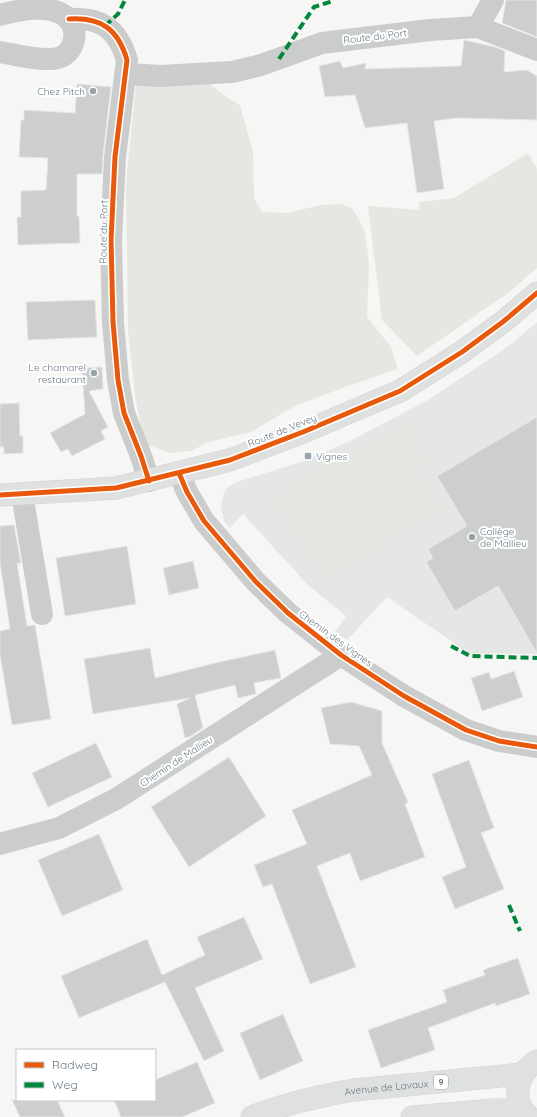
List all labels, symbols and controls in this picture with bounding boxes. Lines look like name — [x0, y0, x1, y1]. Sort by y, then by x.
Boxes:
street label: Route du Port — [343, 26, 408, 47]
place label: Chez Pitch — [37, 85, 85, 98]
marker: Chez Pitch — [88, 86, 98, 96]
street label: Route du Port — [96, 199, 111, 264]
place label: Le chamarel restaurant — [29, 361, 87, 386]
marker: Le chamarel restaurant — [89, 368, 99, 378]
street label: Route de Vevey — [246, 411, 319, 450]
place label: Vignes — [316, 450, 347, 463]
marker: Vignes — [303, 451, 313, 461]
place label: Collège de Mallieu — [480, 525, 527, 550]
marker: Collège de Mallieu — [467, 532, 477, 542]
street label: Chemin des Vignes — [296, 607, 375, 670]
street label: Chemin de Mallieu — [137, 733, 215, 790]
legend — [16, 1049, 156, 1101]
text: Radweg — [52, 1057, 98, 1072]
road number: 9 — [434, 1075, 448, 1089]
text: Weg — [52, 1077, 78, 1092]
street label: Avenue de Lavaux — [343, 1077, 429, 1099]

